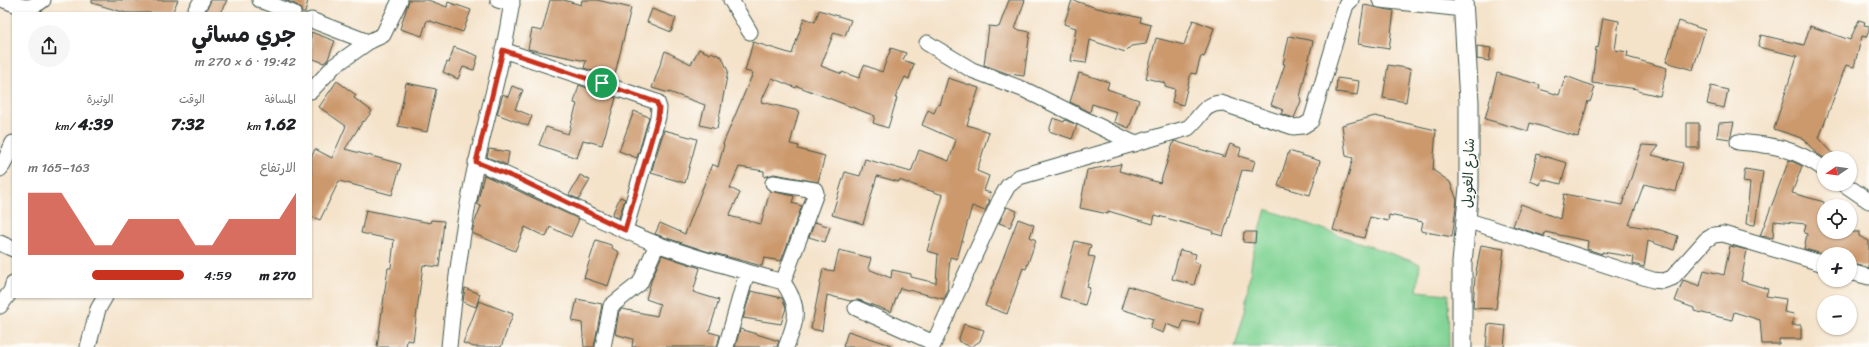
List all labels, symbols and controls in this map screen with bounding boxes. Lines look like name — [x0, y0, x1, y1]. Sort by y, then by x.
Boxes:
text: جري مسائي — [191, 15, 296, 54]
button: share — [28, 25, 70, 67]
text: 19:42 · 6 × 270 m — [195, 50, 296, 73]
pin — [585, 66, 619, 100]
icon: arrive — [591, 72, 613, 94]
text: الوتيرة — [87, 90, 113, 109]
text: الوقت — [179, 90, 205, 109]
text: المسافة — [265, 90, 296, 109]
text: 4:39 — [78, 109, 113, 139]
text: 7:32 — [171, 109, 205, 139]
text: 1.62 — [264, 109, 296, 139]
text: /km — [55, 117, 78, 136]
text: km — [247, 117, 264, 136]
street label: شارع الغويل — [1455, 138, 1482, 208]
north arrow — [1817, 151, 1857, 191]
map controls — [1817, 151, 1857, 335]
text: 163–165 m — [28, 156, 90, 179]
text: الارتفاع — [260, 156, 296, 179]
button: locate — [1817, 199, 1857, 239]
button: + — [1817, 247, 1857, 287]
text: 4:59 — [204, 264, 232, 287]
text: 270 m — [259, 264, 296, 287]
button: − — [1817, 295, 1857, 335]

